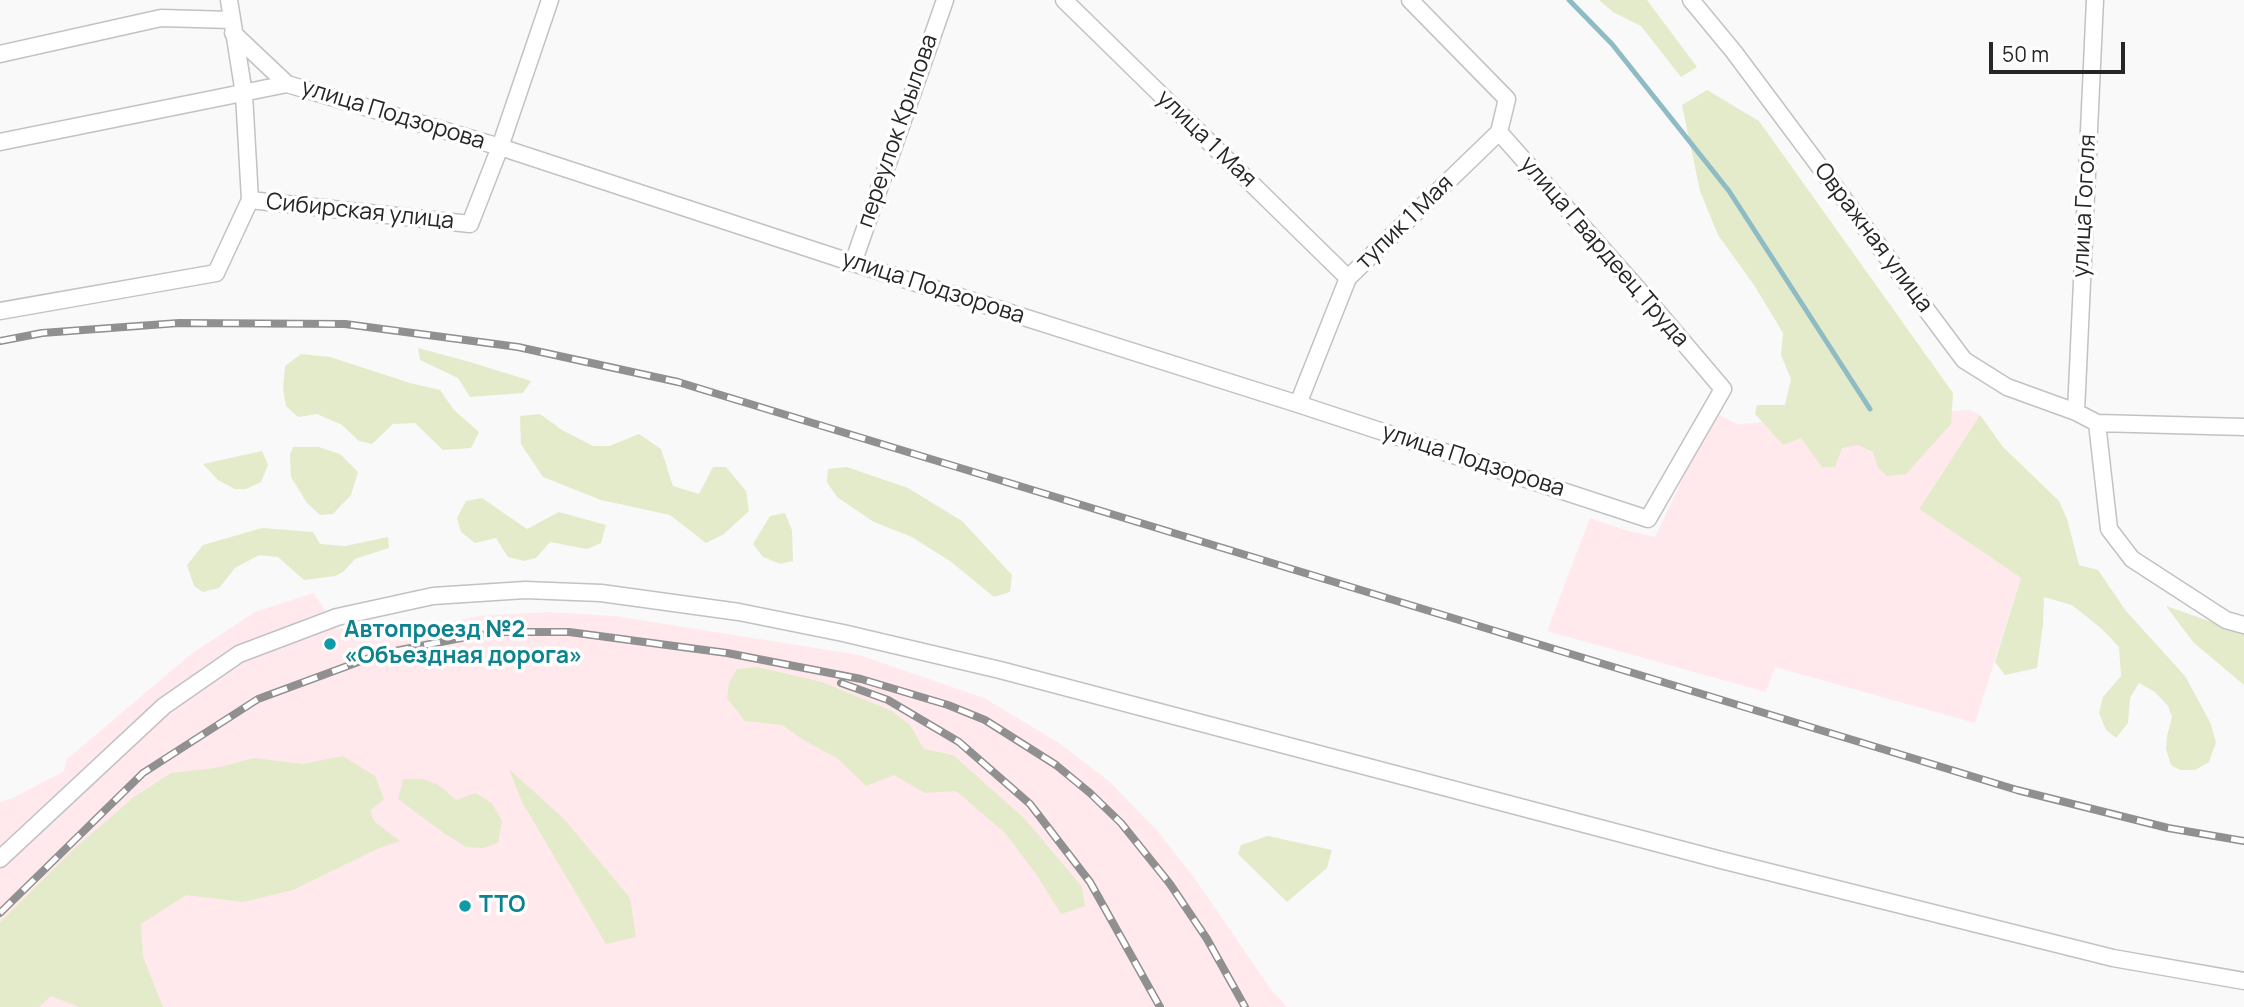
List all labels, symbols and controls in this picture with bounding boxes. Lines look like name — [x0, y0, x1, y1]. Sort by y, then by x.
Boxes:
scale bar — [1992, 28, 2128, 72]
street label: переулок Крылова — [852, 31, 944, 231]
text: 50 m — [2002, 40, 2049, 68]
street label: улица Подзорова — [298, 74, 488, 156]
street label: улица 1 Мая — [1150, 85, 1262, 193]
street label: улица Гоголя — [2067, 134, 2103, 278]
street label: улица Гвардеец Труда — [1514, 151, 1694, 353]
street label: Овражная улица — [1808, 158, 1938, 318]
street label: тупик 1 Мая — [1351, 170, 1459, 276]
street label: Сибирская улица — [265, 188, 455, 236]
street label: улица Подзорова — [838, 245, 1028, 331]
street label: улица Подзорова — [1378, 418, 1568, 504]
place label: Автопроезд №2 «Объездная дорога» — [344, 617, 582, 671]
marker: Автопроезд №2 «Объездная дорога» — [322, 636, 338, 652]
place label: ТТО — [479, 892, 526, 920]
marker: ТТО — [457, 898, 473, 914]

